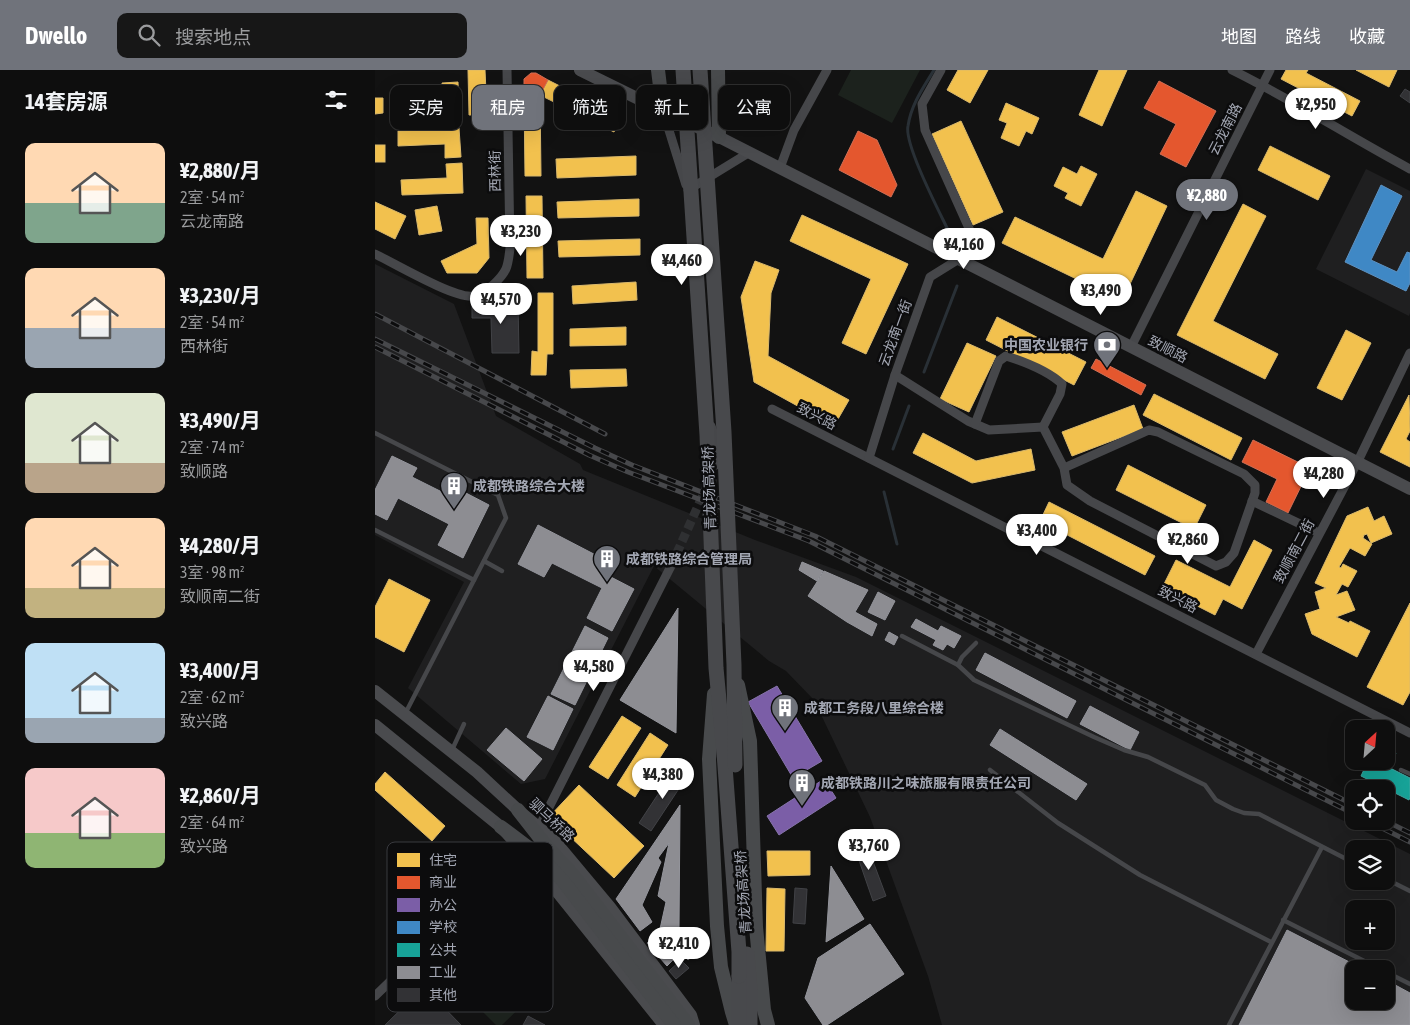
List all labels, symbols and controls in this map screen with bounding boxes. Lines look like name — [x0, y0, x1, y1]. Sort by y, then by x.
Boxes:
search box — [117, 13, 467, 58]
icon: search — [135, 21, 163, 49]
text: Dwello — [25, 22, 87, 49]
text: 搜索地点 — [175, 26, 251, 48]
text: 地图 — [1221, 26, 1257, 47]
text: 路线 — [1285, 26, 1321, 47]
text: 收藏 — [1349, 26, 1385, 47]
chip: 买房 — [390, 85, 462, 130]
chip: 租房 — [472, 85, 544, 130]
chip: 筛选 — [554, 85, 626, 130]
chip: 新上 — [636, 85, 708, 130]
chip: 公寓 — [718, 85, 790, 130]
icon: filters — [322, 86, 350, 114]
pin: ¥2,950 — [1275, 88, 1357, 130]
text: 14套房源 — [25, 89, 108, 113]
text: ¥2,950 — [1296, 95, 1336, 113]
street label: 云龙南路 — [1205, 100, 1245, 158]
street label: 西林街 — [487, 150, 503, 192]
text: ¥2,880/月 — [180, 158, 261, 182]
icon: home — [65, 163, 125, 223]
pin: ¥2,880 — [1166, 178, 1248, 221]
text: ¥2,880 — [1187, 186, 1227, 204]
text: 2室 · 54 m² — [180, 188, 245, 206]
text: 云龙南路 — [180, 212, 244, 230]
pin: ¥3,230 — [480, 214, 562, 257]
text: ¥3,230 — [501, 222, 541, 240]
pin: ¥4,160 — [923, 228, 1005, 270]
text: ¥4,160 — [944, 235, 984, 253]
pin: ¥4,460 — [641, 244, 723, 286]
text: ¥4,460 — [662, 251, 702, 269]
pin: ¥3,490 — [1060, 274, 1142, 316]
text: ¥3,490 — [1081, 281, 1121, 299]
pin: ¥4,570 — [460, 282, 542, 325]
text: ¥3,230/月 — [180, 283, 261, 307]
icon: home — [65, 288, 125, 348]
text: ¥4,570 — [481, 290, 521, 308]
street label: 云龙南一街 — [876, 297, 914, 369]
text: 2室 · 54 m² — [180, 313, 245, 331]
bank icon: 中国农业银行 — [1092, 330, 1122, 369]
street label: 致顺路 — [1146, 332, 1190, 366]
text: 西林街 — [180, 337, 228, 355]
place label: 中国农业银行 — [1004, 337, 1088, 353]
street label: 致兴路 — [795, 399, 839, 433]
text: ¥3,490/月 — [180, 408, 261, 432]
icon: home — [65, 413, 125, 473]
text: 2室 · 74 m² — [180, 438, 245, 456]
street label: 青龙场高架桥 — [700, 446, 718, 530]
pin: ¥4,280 — [1283, 456, 1365, 499]
text: 致顺路 — [180, 462, 228, 480]
text: ¥4,280 — [1304, 464, 1344, 482]
building icon: 成都铁路综合大楼 — [439, 471, 469, 510]
place label: 成都铁路综合大楼 — [473, 478, 585, 494]
pin: ¥3,400 — [996, 514, 1078, 556]
street label: 致顺南二街 — [1271, 516, 1317, 586]
text: ¥3,400 — [1017, 521, 1057, 539]
pin: ¥2,860 — [1147, 522, 1229, 565]
text: ¥2,860 — [1168, 530, 1208, 548]
text: ¥4,280/月 — [180, 533, 261, 557]
icon: home — [65, 538, 125, 598]
building icon: 成都铁路综合管理局 — [592, 544, 622, 583]
place label: 成都铁路综合管理局 — [626, 551, 752, 567]
text: 3室 · 98 m² — [180, 563, 245, 581]
street label: 致兴路 — [1156, 582, 1200, 616]
text: 致顺南二街 — [180, 587, 260, 605]
pin: ¥4,580 — [553, 650, 635, 692]
text: ¥4,580 — [574, 657, 614, 675]
text: ¥3,400/月 — [180, 658, 261, 682]
icon: home — [65, 663, 125, 723]
text: 2室 · 62 m² — [180, 688, 245, 706]
building icon: 成都工务段八里综合楼 — [770, 693, 800, 732]
place label: 成都工务段八里综合楼 — [804, 700, 944, 716]
text: 致兴路 — [180, 712, 228, 730]
north arrow — [1345, 720, 1395, 770]
map controls — [1345, 720, 1395, 1010]
pin: ¥4,380 — [622, 758, 704, 800]
text: ¥4,380 — [643, 765, 683, 783]
building icon: 成都铁路川之味旅服有限责任公司 — [787, 768, 817, 807]
place label: 成都铁路川之味旅服有限责任公司 — [821, 775, 1031, 791]
button: locate — [1345, 780, 1395, 830]
text: ¥2,860/月 — [180, 783, 261, 807]
icon: home — [65, 788, 125, 848]
street label: 驷马桥路 — [526, 795, 578, 845]
text: 2室 · 64 m² — [180, 813, 245, 831]
pin: ¥3,760 — [828, 828, 910, 871]
text: ¥3,760 — [849, 836, 889, 854]
text: 致兴路 — [180, 837, 228, 855]
button: layers — [1345, 840, 1395, 890]
legend — [387, 842, 553, 1012]
street label: 青龙场高架桥 — [732, 850, 754, 934]
text: 住宅 — [429, 852, 457, 868]
text: 商业 — [429, 874, 457, 890]
text: 办公 — [429, 897, 457, 913]
button: + — [1345, 900, 1395, 950]
text: 学校 — [429, 919, 457, 935]
pin: ¥2,410 — [638, 926, 720, 969]
text: ¥2,410 — [659, 934, 699, 952]
text: 公共 — [429, 942, 457, 958]
button: − — [1345, 960, 1395, 1010]
text: 工业 — [429, 964, 457, 980]
text: 其他 — [429, 987, 457, 1003]

